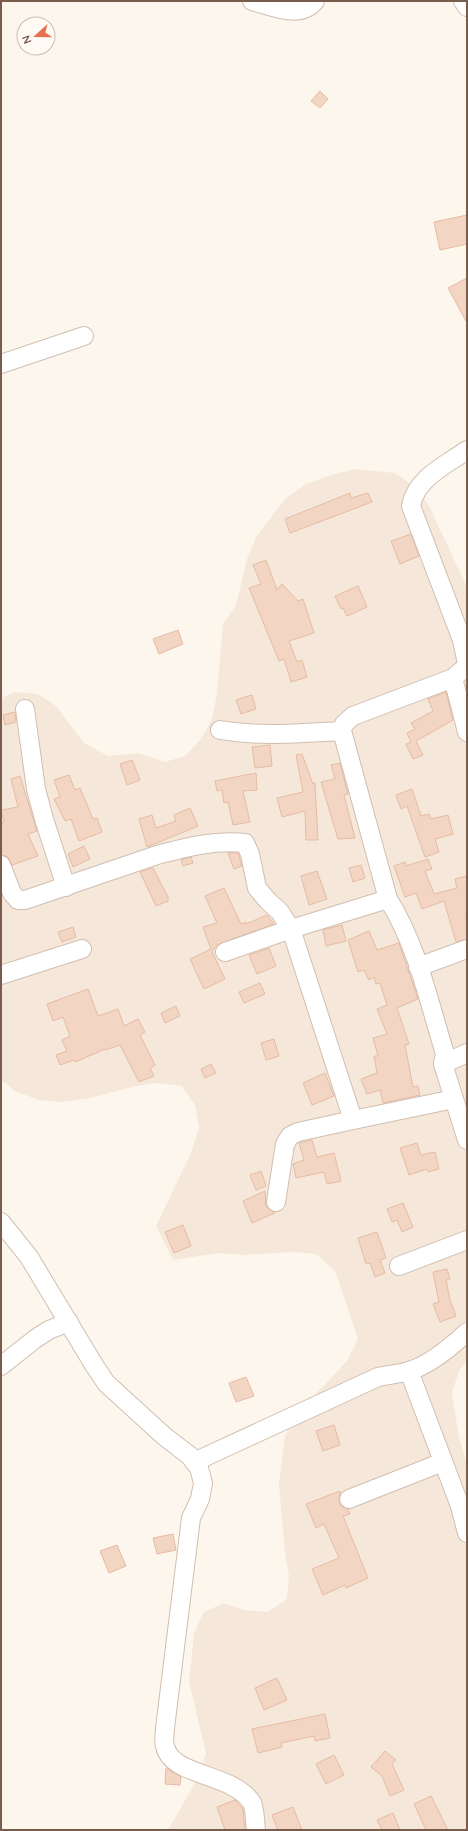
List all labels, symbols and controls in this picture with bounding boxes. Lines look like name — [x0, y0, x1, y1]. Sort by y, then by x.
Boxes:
north arrow — [16, 16, 56, 56]
text: N — [19, 33, 35, 46]

